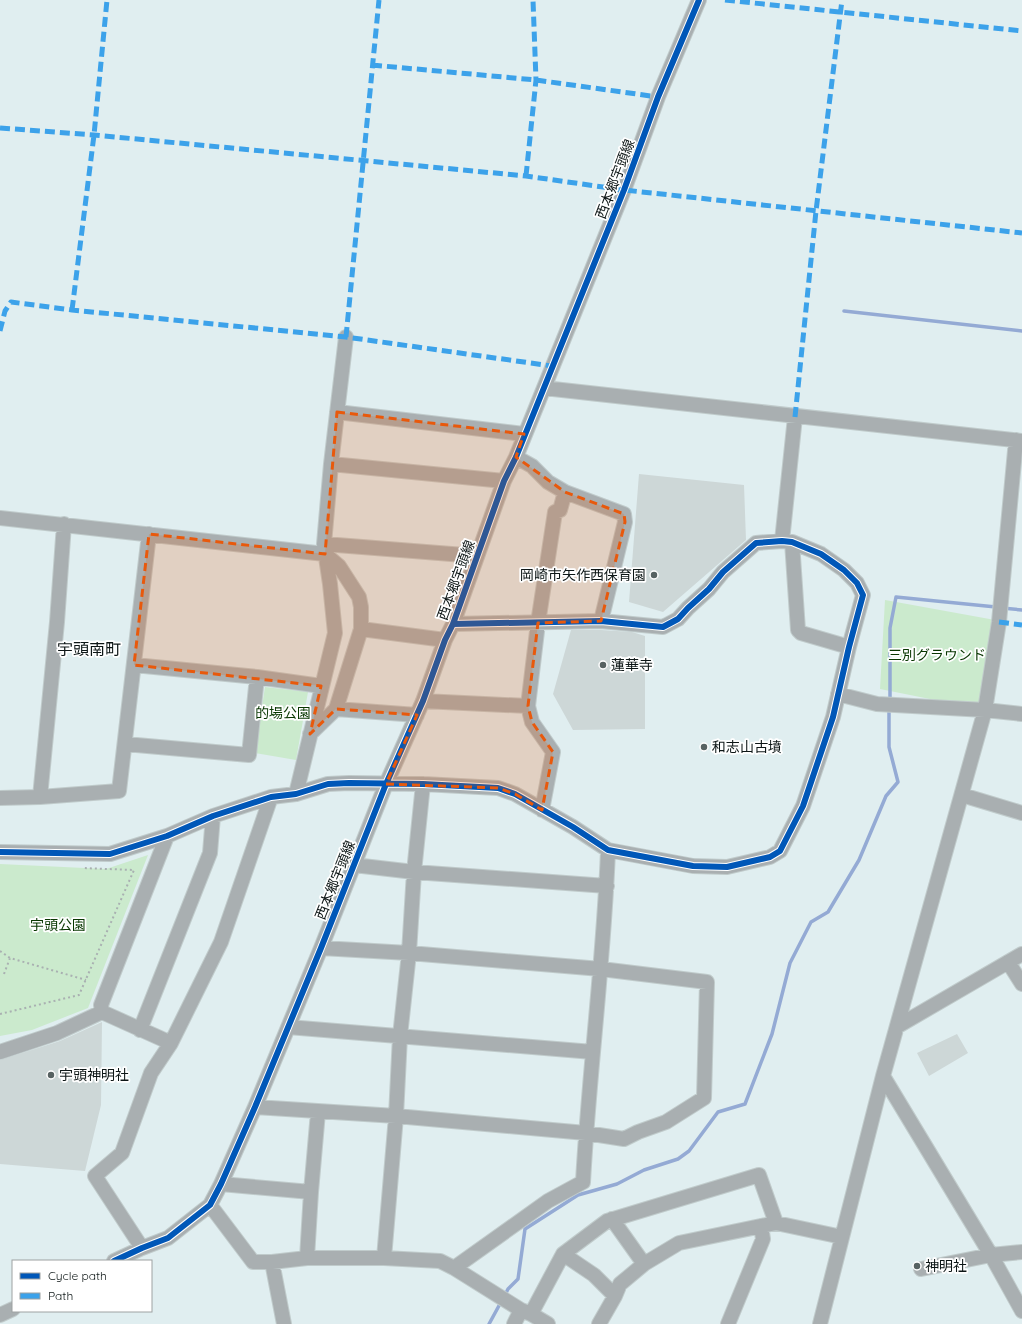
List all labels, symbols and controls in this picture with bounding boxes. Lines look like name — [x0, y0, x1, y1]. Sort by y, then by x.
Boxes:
street label: 西本郷宇頭線 — [592, 137, 638, 221]
street label: 西本郷宇頭線 — [433, 537, 479, 623]
place label: 岡崎市矢作西保育園 — [520, 566, 646, 584]
marker: 岡崎市矢作西保育園 — [649, 570, 659, 580]
district label: 宇頭南町 — [57, 639, 121, 659]
park label: 三別グラウンド — [888, 646, 986, 664]
place label: 蓮華寺 — [611, 656, 653, 674]
marker: 蓮華寺 — [598, 660, 608, 670]
park label: 的場公園 — [255, 704, 311, 722]
place label: 和志山古墳 — [712, 738, 782, 756]
marker: 和志山古墳 — [699, 742, 709, 752]
street label: 西本郷宇頭線 — [311, 838, 359, 922]
park label: 宇頭公園 — [30, 916, 86, 934]
place label: 宇頭神明社 — [59, 1066, 129, 1084]
marker: 宇頭神明社 — [46, 1070, 56, 1080]
place label: 神明社 — [925, 1257, 967, 1275]
legend — [12, 1260, 152, 1312]
marker: 神明社 — [912, 1261, 922, 1271]
text: Cycle path — [48, 1268, 107, 1283]
text: Path — [48, 1288, 73, 1303]

